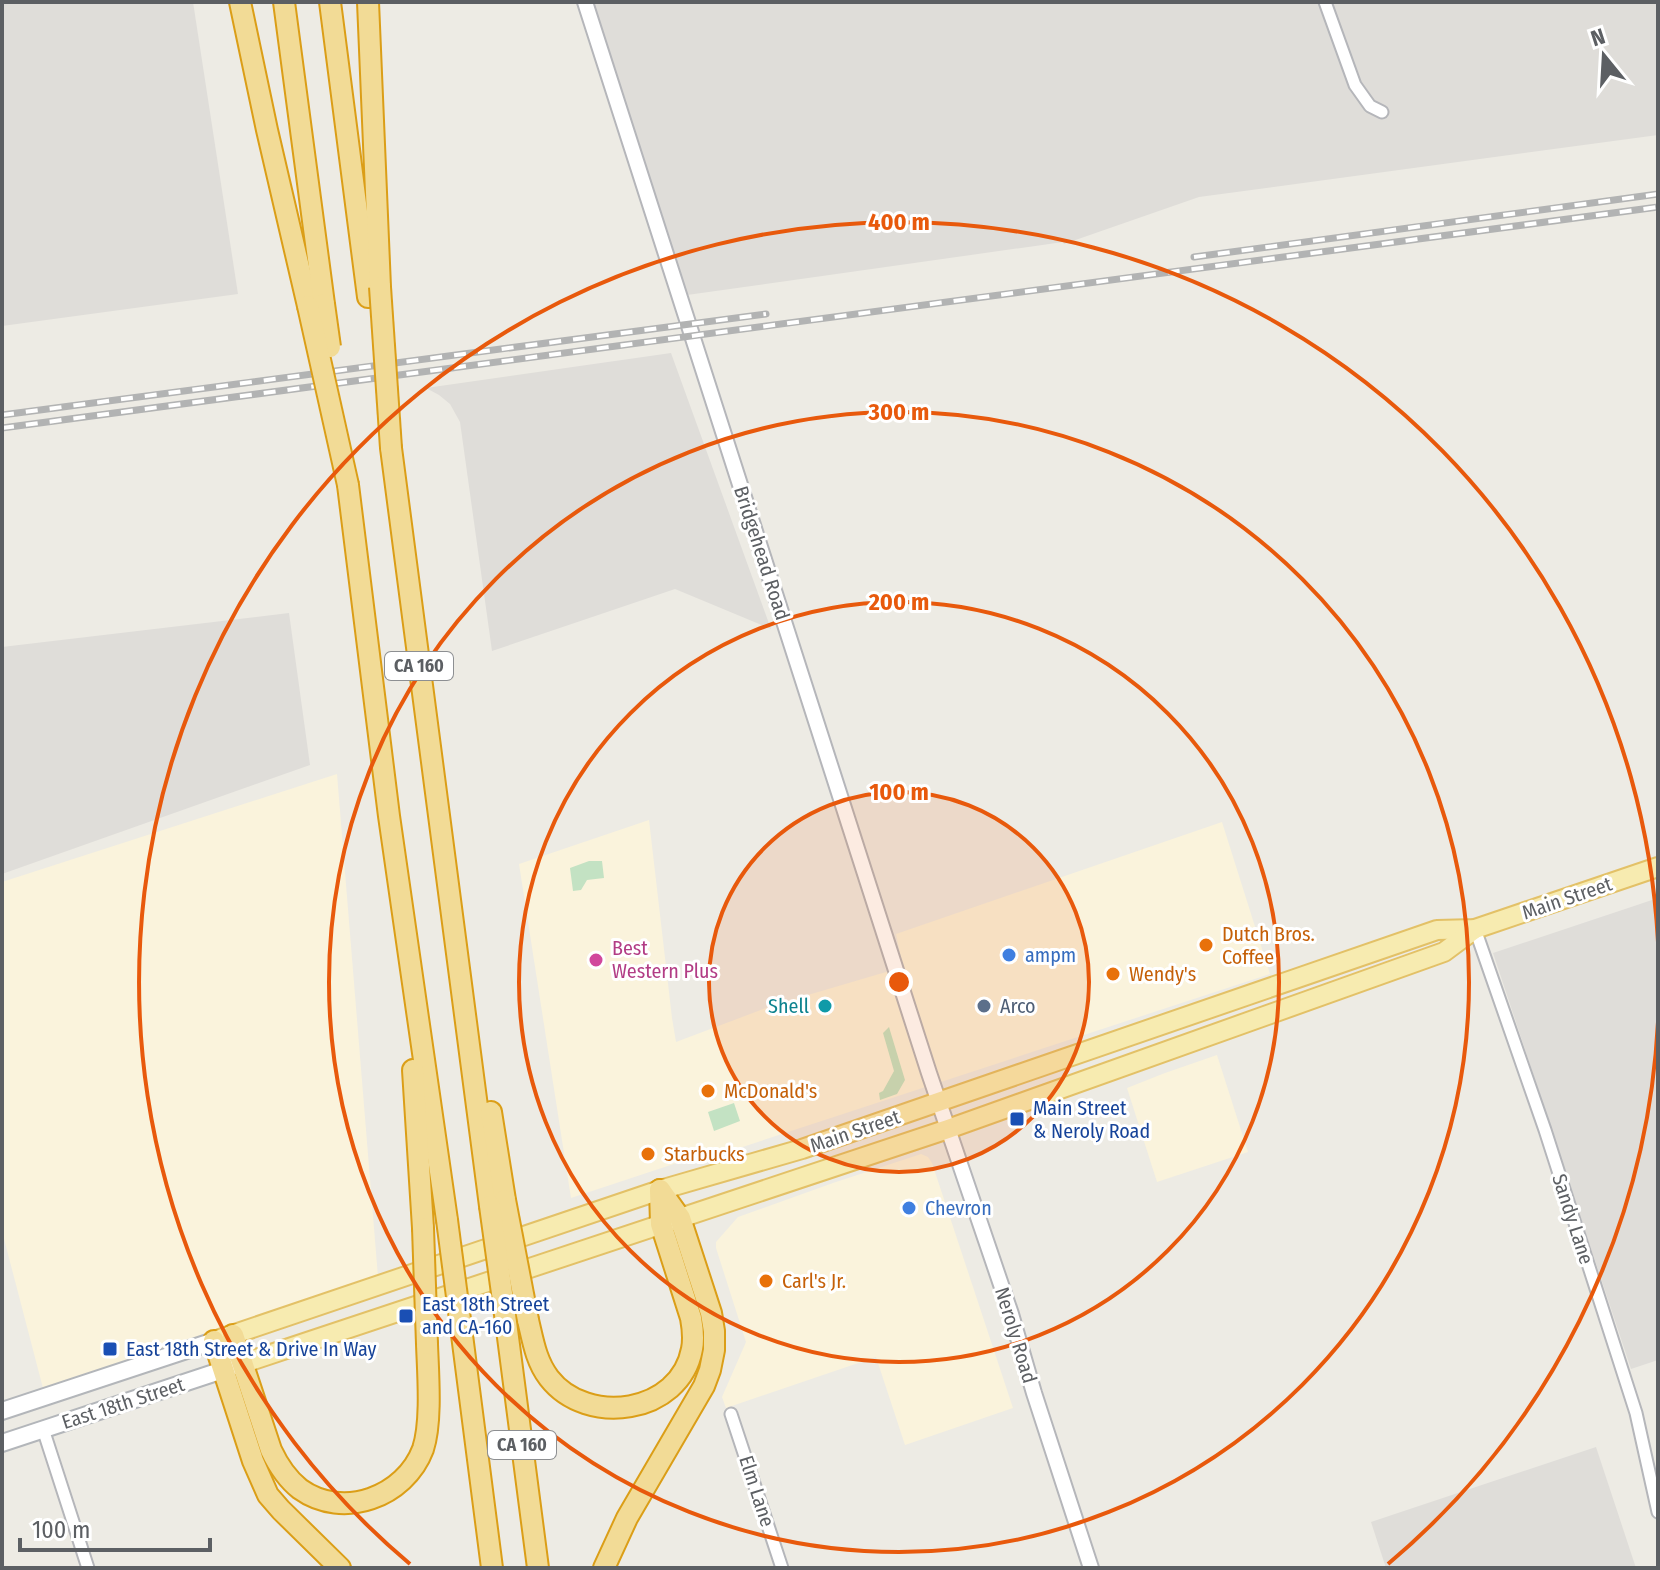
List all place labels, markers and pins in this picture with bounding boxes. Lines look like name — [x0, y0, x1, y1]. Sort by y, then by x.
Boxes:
place label: Dutch Bros. Coffee — [1222, 922, 1315, 969]
place label: Best Western Plus — [612, 936, 718, 983]
marker: Dutch Bros. Coffee — [1197, 936, 1215, 954]
place label: ampm — [1025, 943, 1076, 967]
marker: ampm — [1000, 946, 1018, 964]
marker: Best Western Plus — [587, 951, 605, 969]
place label: Wendy's — [1129, 962, 1196, 986]
marker: Wendy's — [1104, 965, 1122, 983]
centre of rings — [885, 968, 913, 996]
place label: Shell — [768, 994, 809, 1018]
place label: Arco — [1000, 994, 1036, 1018]
marker: Shell — [816, 997, 834, 1015]
marker: Arco — [975, 997, 993, 1015]
place label: McDonald's — [724, 1079, 817, 1103]
marker: McDonald's — [699, 1082, 717, 1100]
place label: Main Street & Neroly Road — [1033, 1096, 1150, 1143]
marker: Main Street & Neroly Road — [1008, 1110, 1026, 1128]
place label: Starbucks — [664, 1142, 745, 1166]
marker: Starbucks — [639, 1145, 657, 1163]
place label: Chevron — [925, 1196, 992, 1220]
marker: Chevron — [900, 1199, 918, 1217]
place label: Carl's Jr. — [782, 1269, 846, 1293]
marker: Carl's Jr. — [757, 1272, 775, 1290]
place label: East 18th Street and CA-160 — [422, 1292, 550, 1339]
marker: East 18th Street and CA-160 — [397, 1307, 415, 1325]
place label: East 18th Street & Drive In Way — [126, 1337, 376, 1361]
marker: East 18th Street & Drive In Way — [101, 1340, 119, 1358]

